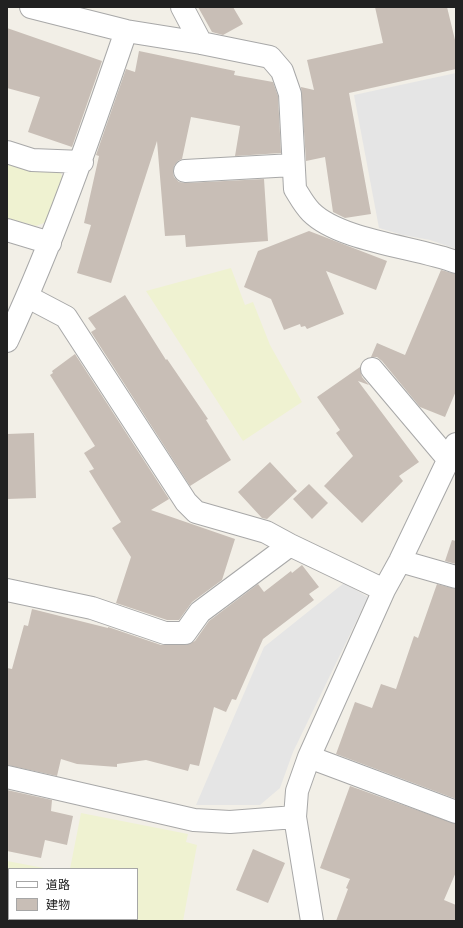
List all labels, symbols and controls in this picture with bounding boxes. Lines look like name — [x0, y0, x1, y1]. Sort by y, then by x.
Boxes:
legend — [8, 868, 138, 920]
text: 道路 — [46, 876, 70, 893]
text: 建物 — [46, 896, 70, 913]

